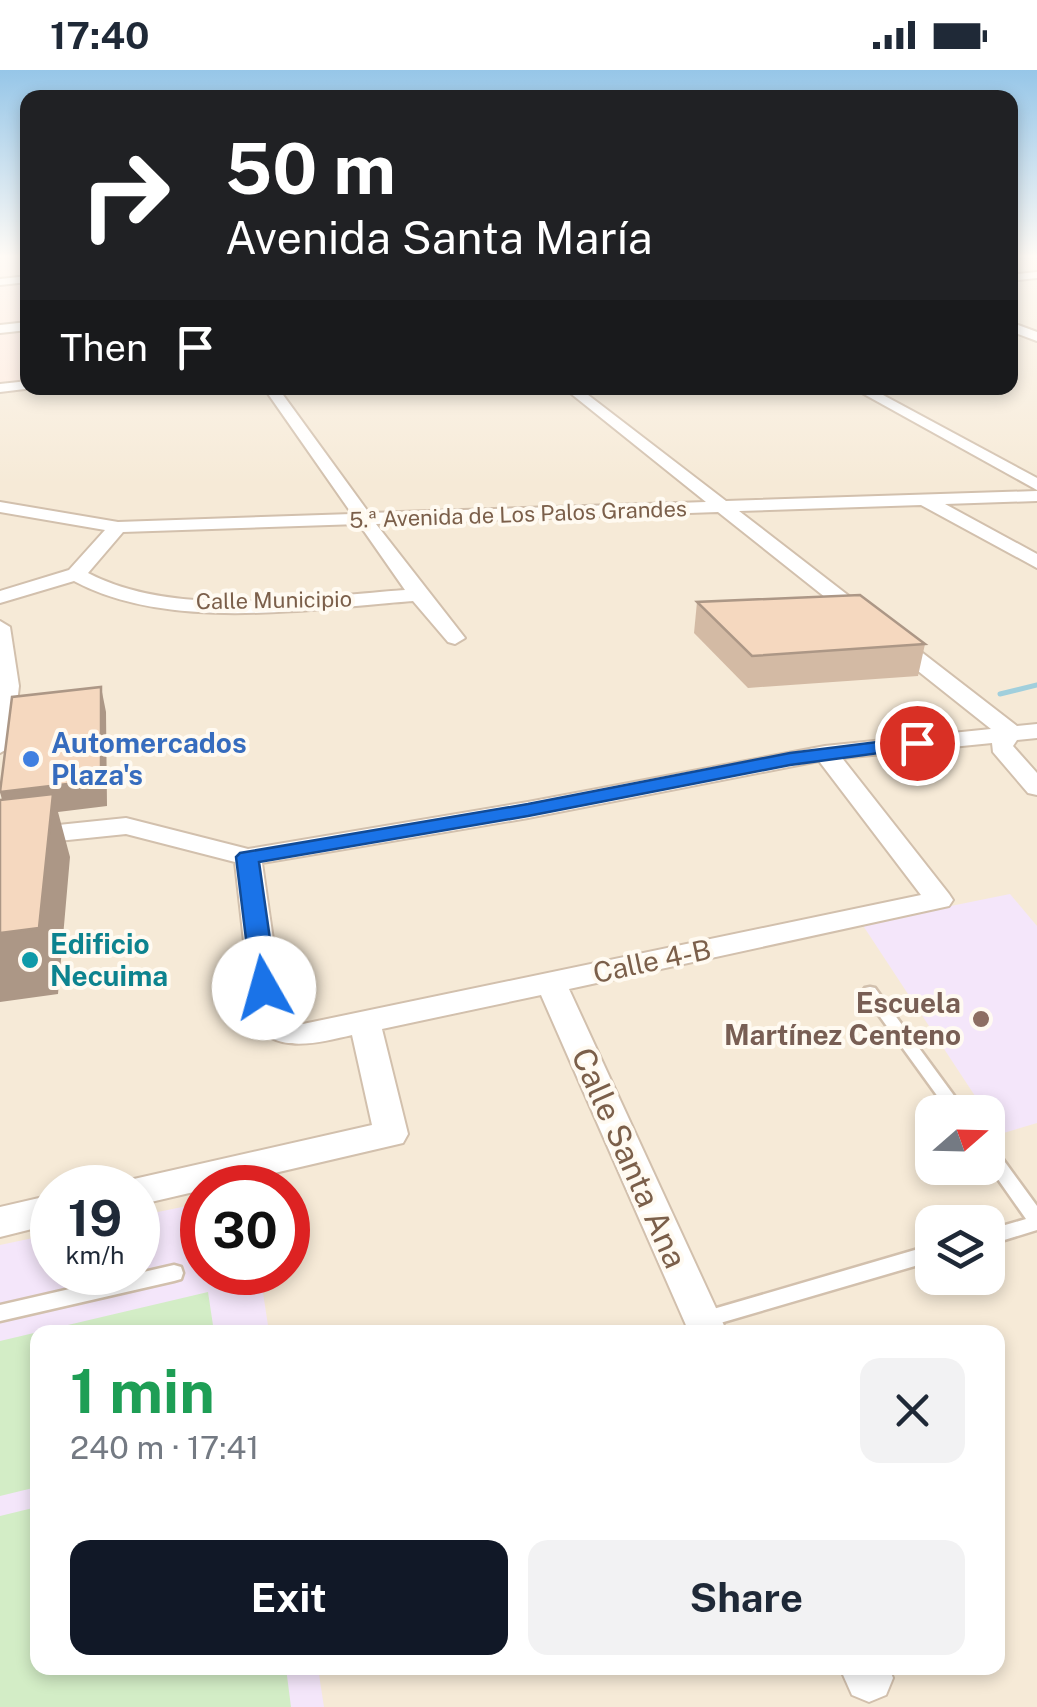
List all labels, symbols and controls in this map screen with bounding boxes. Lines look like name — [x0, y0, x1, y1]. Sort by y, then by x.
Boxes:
text: 17:40 — [50, 13, 150, 58]
text: 50 m — [225, 127, 396, 210]
icon: right — [60, 130, 190, 260]
text: Avenida Santa María — [225, 211, 653, 264]
icon: arrive — [168, 320, 223, 375]
text: Then — [60, 325, 148, 370]
street label: 5.ª Avenida de Los Palos Grandes — [349, 495, 687, 533]
street label: Calle Municipio — [196, 586, 352, 614]
pin — [875, 701, 960, 786]
icon: arrive — [890, 716, 945, 771]
place label: Automercados Plaza's — [51, 726, 247, 791]
marker: Automercados Plaza's — [20, 748, 42, 770]
place label: Edificio Necuima — [50, 927, 168, 992]
street label: Calle 4-B — [590, 932, 714, 989]
position arrow — [212, 936, 316, 1040]
marker: Edificio Necuima — [19, 949, 41, 971]
place label: Escuela Martínez Centeno — [724, 986, 961, 1051]
marker: Escuela Martínez Centeno — [970, 1008, 992, 1030]
street label: Calle Santa Ana — [564, 1042, 695, 1273]
north arrow — [915, 1095, 1005, 1185]
map controls — [915, 1095, 1005, 1295]
speed limit sign: 30 — [180, 1165, 310, 1295]
text: 19 — [68, 1188, 122, 1247]
button: layers — [915, 1205, 1005, 1295]
text: km/h — [66, 1240, 124, 1270]
text: 1 min — [70, 1356, 215, 1427]
button: close — [860, 1358, 965, 1463]
text: 240 m · 17:41 — [70, 1429, 259, 1466]
button: Exit — [70, 1540, 508, 1655]
button: Share — [528, 1540, 965, 1655]

